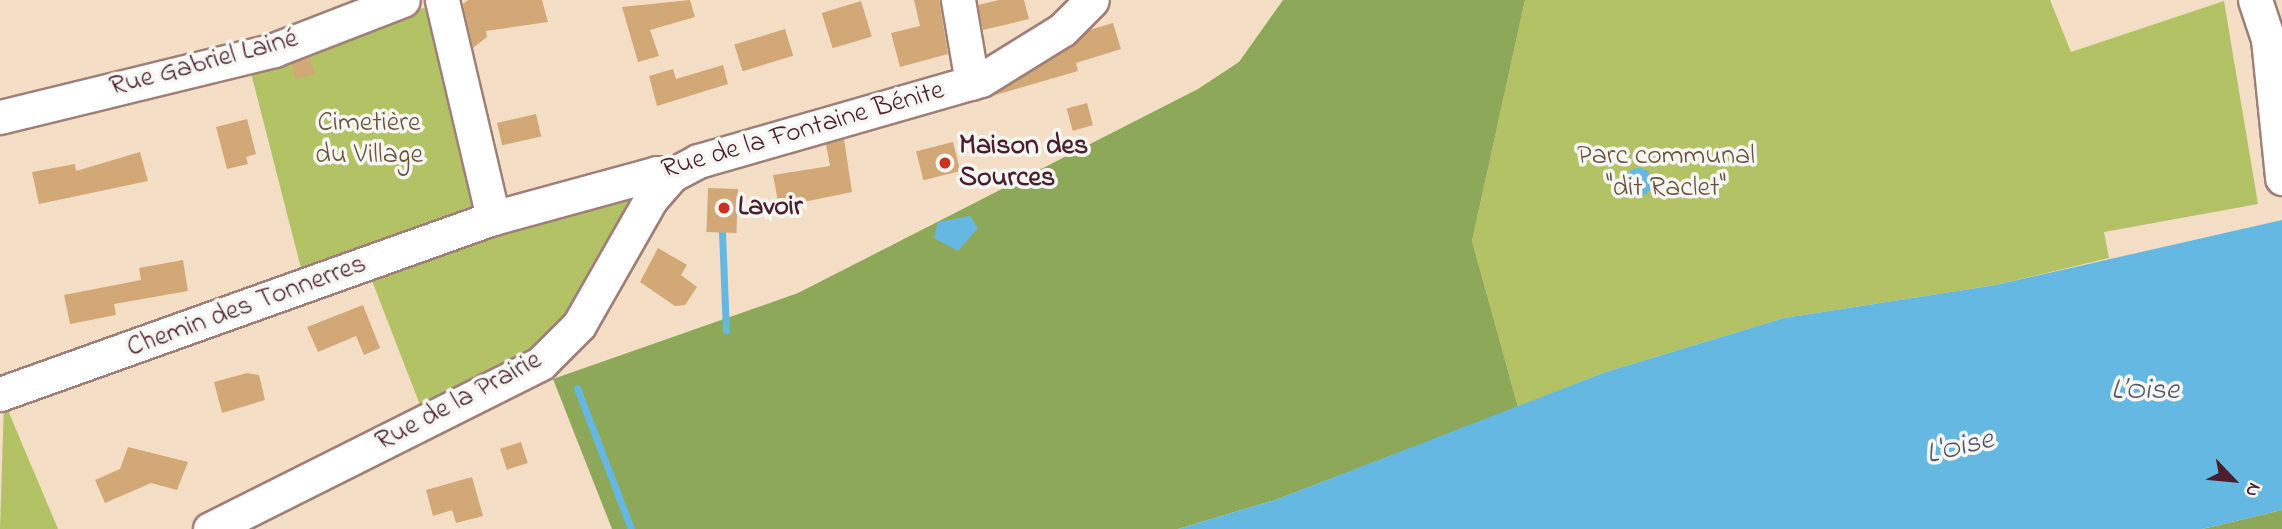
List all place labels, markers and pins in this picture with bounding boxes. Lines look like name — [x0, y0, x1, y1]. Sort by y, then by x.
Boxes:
place label: Maison des Sources — [959, 130, 1088, 196]
marker: Maison des Sources — [937, 155, 953, 171]
place label: Lavoir — [738, 191, 803, 225]
marker: Lavoir — [716, 200, 732, 216]

